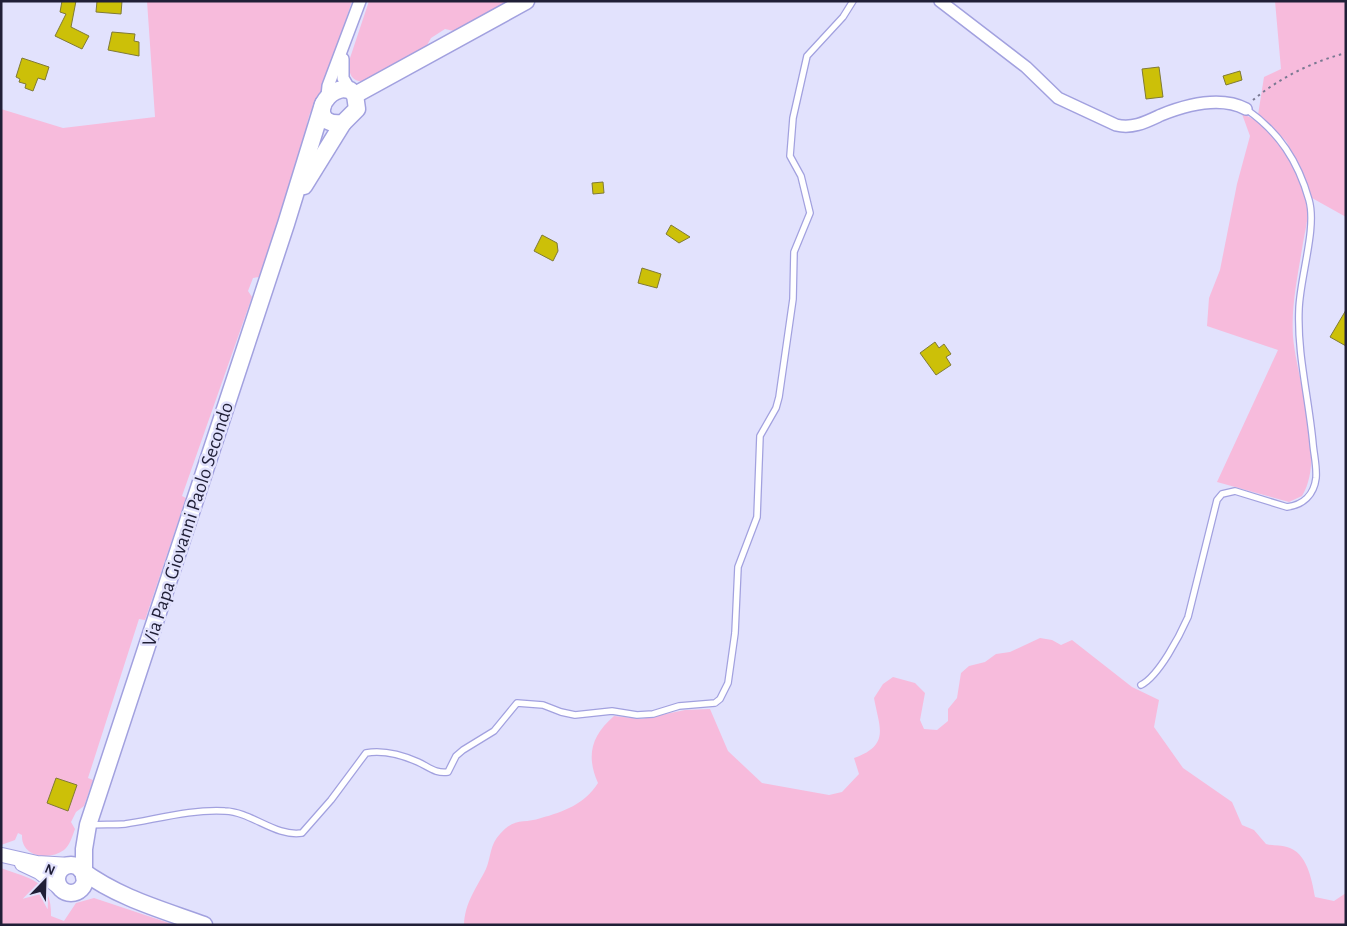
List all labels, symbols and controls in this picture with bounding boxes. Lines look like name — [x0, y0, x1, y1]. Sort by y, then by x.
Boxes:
street label: Via Papa Giovanni Paolo Secondo — [139, 400, 237, 649]
north arrow — [20, 856, 70, 906]
text: N — [42, 862, 57, 878]

